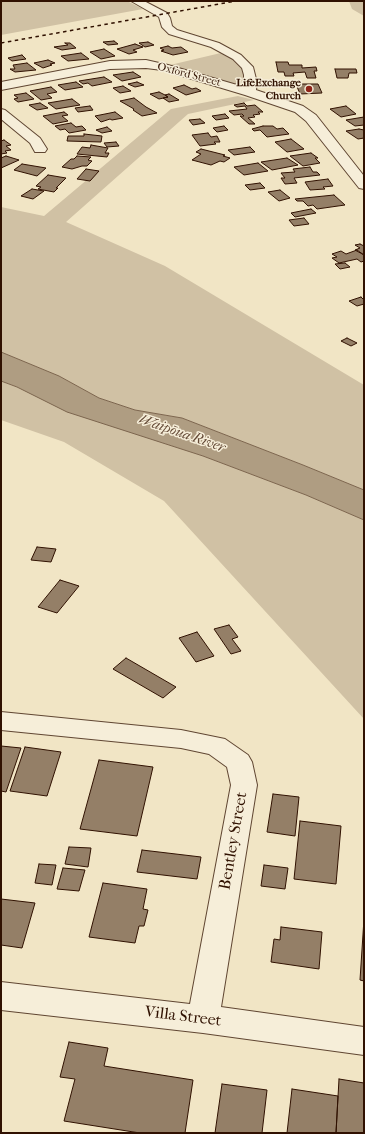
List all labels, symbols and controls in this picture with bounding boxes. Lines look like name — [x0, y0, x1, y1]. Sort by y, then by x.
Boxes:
street label: Oxford Street — [156, 60, 222, 90]
place label: LifeExchange Church — [236, 76, 301, 102]
marker: LifeExchange Church — [304, 84, 314, 94]
water label: Waipōua River — [137, 411, 227, 457]
street label: Bentley Street — [216, 790, 252, 892]
street label: Villa Street — [144, 1003, 222, 1031]

